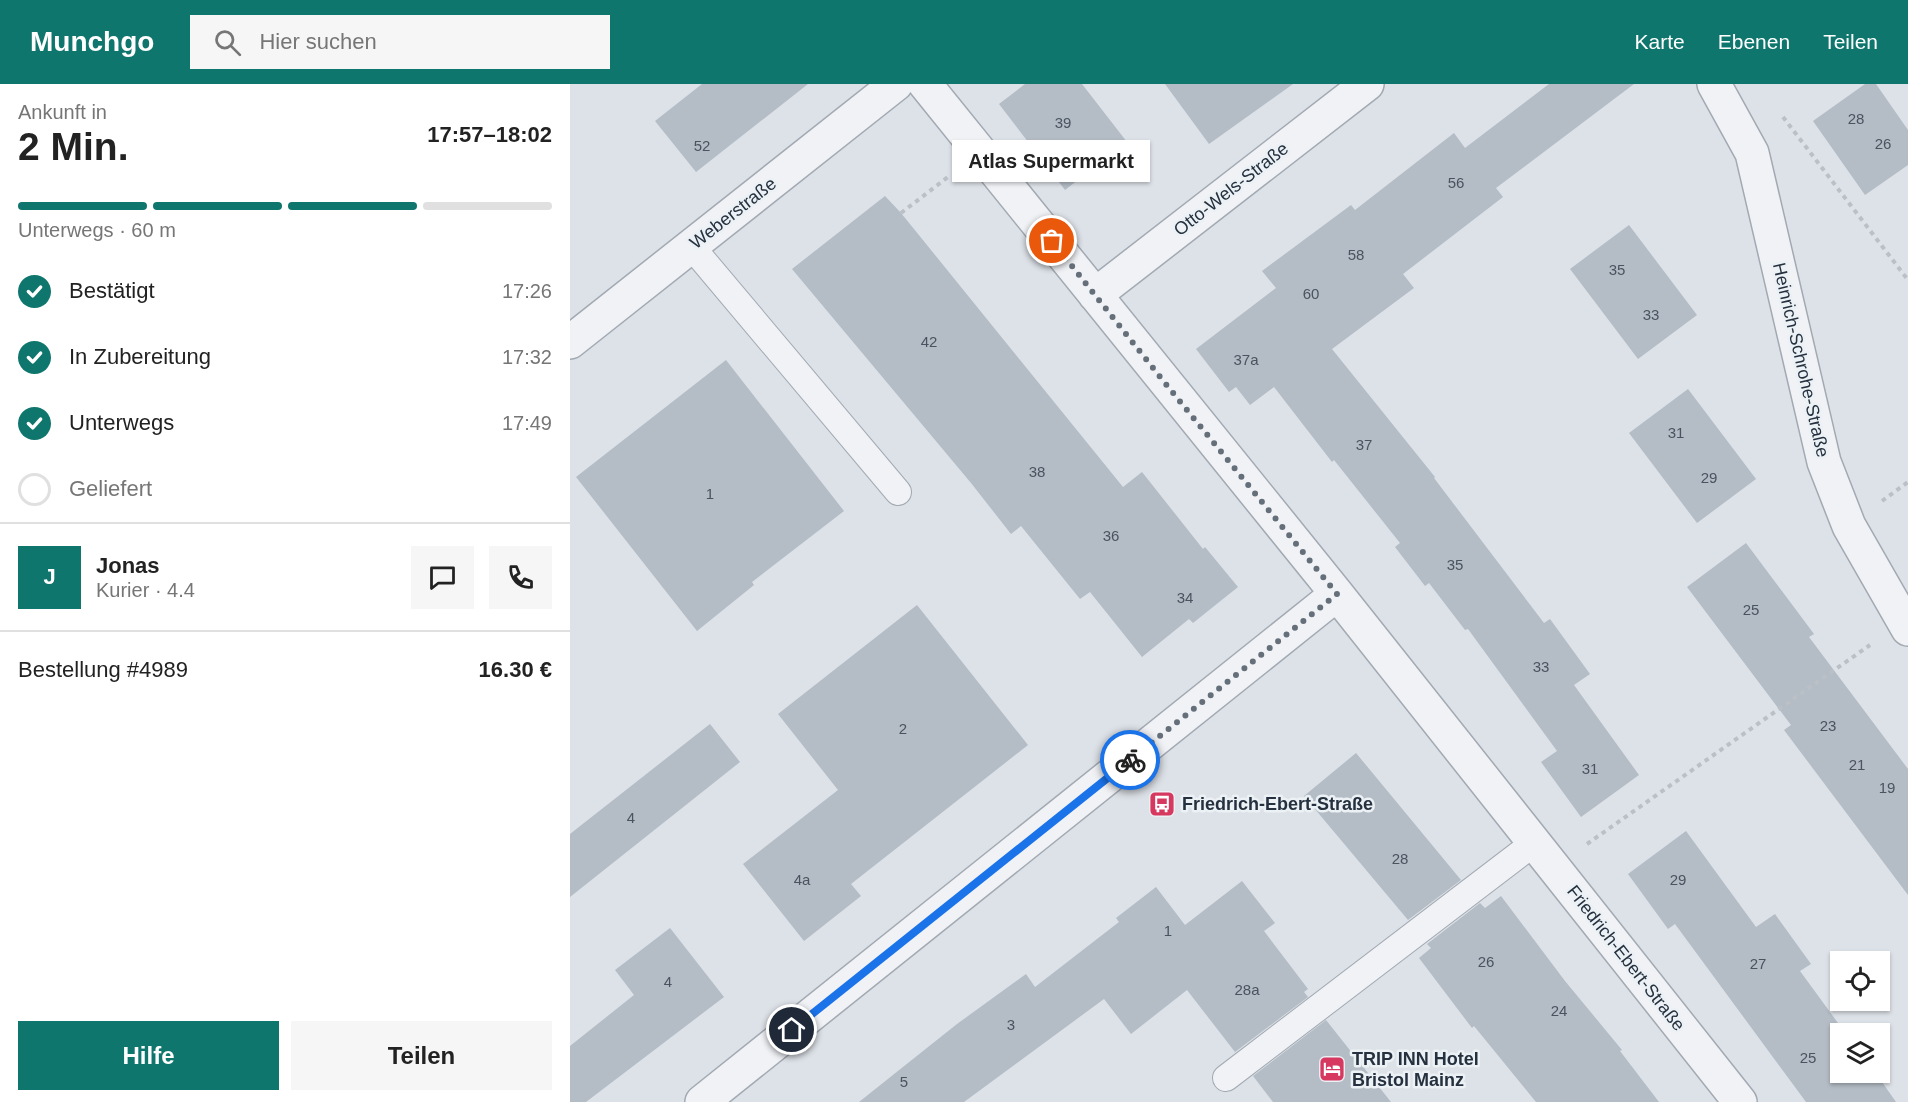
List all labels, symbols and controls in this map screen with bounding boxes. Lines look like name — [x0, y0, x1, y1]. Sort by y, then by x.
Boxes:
search box — [190, 15, 610, 69]
text: Munchgo — [30, 26, 154, 57]
icon: search — [211, 26, 244, 59]
text: Hier suchen — [259, 29, 377, 54]
text: Karte — [1635, 30, 1685, 53]
text: Ebenen — [1718, 30, 1790, 53]
text: Teilen — [1823, 30, 1878, 53]
text: Ankunft in — [18, 101, 107, 123]
house number: 28 — [1848, 110, 1864, 127]
house number: 39 — [1055, 114, 1071, 131]
text: 17:57–18:02 — [427, 122, 552, 147]
text: 2 Min. — [18, 125, 129, 168]
house number: 26 — [1875, 135, 1891, 152]
house number: 52 — [694, 137, 710, 154]
street label: Otto-Wels-Straße — [1170, 138, 1292, 240]
callout: Atlas Supermarkt — [953, 139, 1151, 181]
text: Atlas Supermarkt — [968, 150, 1134, 172]
street label: Weberstraße — [686, 173, 780, 253]
house number: 56 — [1448, 174, 1464, 191]
pin — [1026, 215, 1077, 266]
text: Unterwegs · 60 m — [18, 219, 176, 241]
icon: bag — [1035, 224, 1068, 257]
house number: 58 — [1348, 246, 1364, 263]
house number: 35 — [1609, 261, 1625, 278]
street label: Heinrich-Schrohe-Straße — [1769, 261, 1833, 459]
icon: check — [18, 275, 51, 308]
text: Bestätigt — [69, 278, 155, 303]
text: 17:26 — [502, 280, 552, 302]
house number: 60 — [1303, 285, 1319, 302]
house number: 33 — [1643, 306, 1659, 323]
house number: 42 — [921, 333, 937, 350]
icon: check — [18, 341, 51, 374]
text: In Zubereitung — [69, 344, 211, 369]
text: 17:32 — [502, 346, 552, 368]
house number: 37a — [1233, 351, 1259, 368]
icon: check — [18, 407, 51, 440]
text: Unterwegs — [69, 410, 174, 435]
text: 17:49 — [502, 412, 552, 434]
house number: 31 — [1668, 424, 1684, 441]
house number: 37 — [1356, 436, 1372, 453]
house number: 38 — [1029, 463, 1045, 480]
house number: 29 — [1701, 469, 1717, 486]
text: Geliefert — [69, 476, 152, 501]
house number: 1 — [706, 485, 714, 502]
house number: 36 — [1103, 527, 1119, 544]
button: chat — [411, 546, 474, 609]
button: phone — [489, 546, 552, 609]
text: Jonas — [96, 553, 160, 578]
house number: 35 — [1447, 556, 1463, 573]
text: J — [43, 564, 56, 589]
text: Kurier · 4.4 — [96, 579, 195, 601]
house number: 34 — [1177, 589, 1193, 606]
house number: 25 — [1743, 601, 1759, 618]
text: Bestellung #4989 — [18, 657, 188, 682]
text: 16.30 € — [479, 657, 552, 682]
house number: 33 — [1533, 658, 1549, 675]
house number: 23 — [1820, 717, 1836, 734]
house number: 2 — [899, 720, 907, 737]
courier — [1100, 730, 1160, 790]
icon: bike — [1114, 744, 1147, 777]
house number: 21 — [1849, 756, 1865, 773]
house number: 31 — [1582, 760, 1598, 777]
house number: 19 — [1879, 779, 1895, 796]
bus stop icon: Friedrich-Ebert-Straße — [1147, 789, 1177, 819]
place label: Friedrich-Ebert-Straße — [1182, 794, 1373, 814]
house number: 4 — [627, 809, 635, 826]
house number: 28 — [1392, 850, 1408, 867]
house number: 4a — [794, 871, 811, 888]
house number: 29 — [1670, 871, 1686, 888]
street label: Friedrich-Ebert-Straße — [1563, 881, 1689, 1035]
house number: 1 — [1164, 922, 1172, 939]
map controls — [1830, 951, 1890, 1083]
button: locate — [1830, 951, 1890, 1011]
house number: 26 — [1478, 953, 1494, 970]
house number: 27 — [1750, 955, 1766, 972]
house number: 4 — [664, 973, 672, 990]
house number: 28a — [1234, 981, 1260, 998]
house number: 24 — [1551, 1002, 1567, 1019]
pin — [766, 1004, 817, 1055]
icon: home — [775, 1013, 808, 1046]
house number: 3 — [1007, 1016, 1015, 1033]
button: Hilfe — [18, 1021, 279, 1090]
button: Teilen — [291, 1021, 552, 1090]
button: layers — [1830, 1023, 1890, 1083]
place label: TRIP INN Hotel Bristol Mainz — [1352, 1049, 1479, 1090]
house number: 25 — [1800, 1049, 1816, 1066]
hotel icon: TRIP INN Hotel Bristol Mainz — [1317, 1054, 1347, 1084]
house number: 5 — [900, 1073, 908, 1090]

